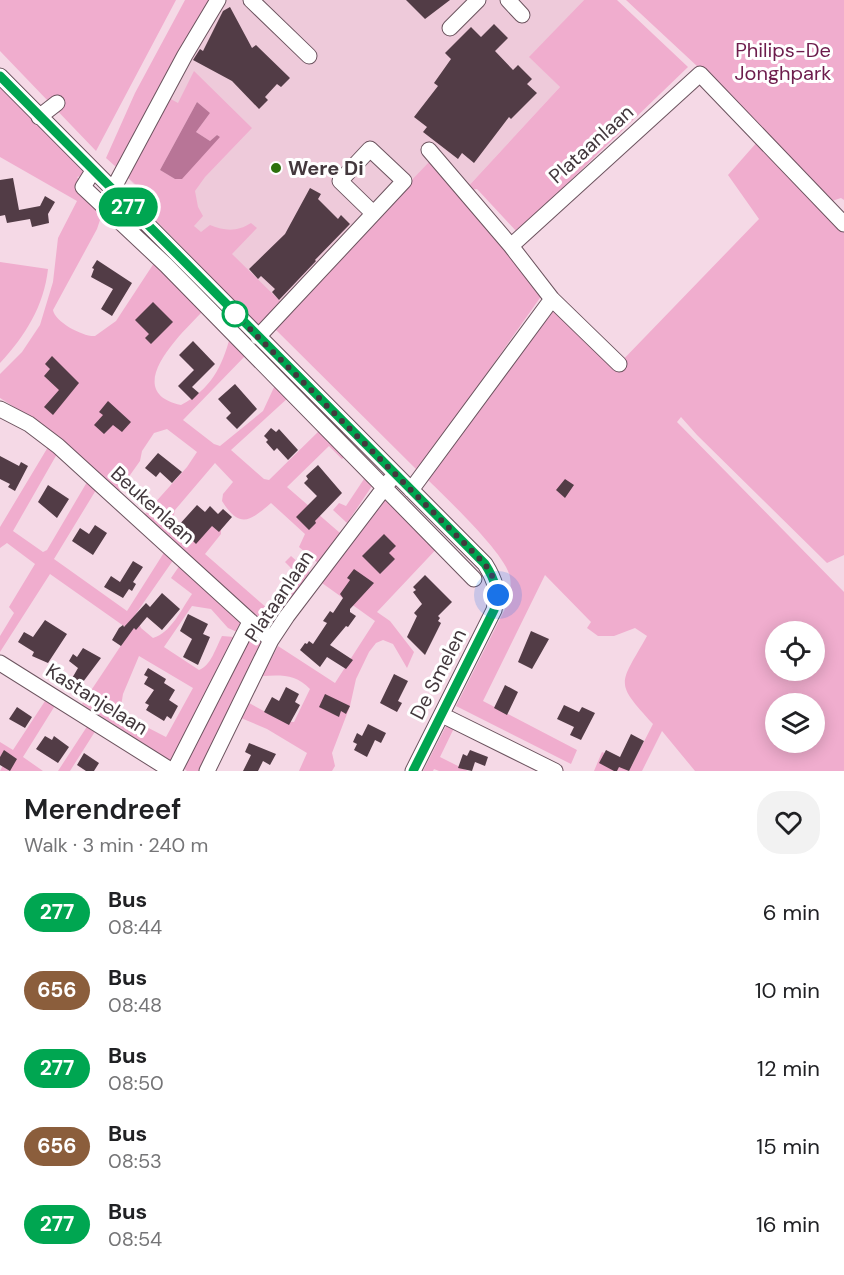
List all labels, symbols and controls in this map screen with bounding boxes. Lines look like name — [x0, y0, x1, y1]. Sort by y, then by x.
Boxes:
park label: Philips-De Jonghpark — [735, 37, 831, 86]
street label: Plataanlaan — [543, 99, 639, 189]
place label: Were Di — [288, 155, 364, 181]
marker: Were Di — [269, 161, 283, 175]
line badge: 277 — [94, 188, 162, 226]
text: 277 — [111, 193, 145, 221]
unlabelled marker — [222, 301, 248, 327]
street label: Beukenlaan — [105, 460, 201, 550]
street label: Plataanlaan — [239, 545, 319, 647]
your location — [483, 580, 513, 610]
map controls — [765, 621, 825, 753]
button: locate — [765, 621, 825, 681]
street label: De Smelen — [404, 624, 472, 724]
street label: Kastanjelaan — [41, 657, 153, 741]
button: layers — [765, 693, 825, 753]
text: Merendreef — [24, 791, 182, 828]
button: heart — [757, 791, 820, 854]
text: Walk · 3 min · 240 m — [24, 832, 208, 858]
text: Bus — [108, 885, 147, 914]
text: 277 — [40, 898, 74, 926]
text: 6 min — [763, 898, 820, 927]
text: 08:44 — [108, 914, 162, 940]
text: Bus — [108, 963, 147, 992]
text: 656 — [37, 976, 77, 1004]
text: 10 min — [755, 976, 820, 1005]
text: 08:48 — [108, 992, 162, 1018]
text: Bus — [108, 1041, 147, 1070]
text: 277 — [40, 1054, 74, 1082]
text: 12 min — [757, 1054, 820, 1083]
text: 08:50 — [108, 1070, 164, 1096]
text: Bus — [108, 1119, 147, 1148]
text: 656 — [37, 1132, 77, 1160]
text: 15 min — [756, 1132, 820, 1161]
text: 08:53 — [108, 1148, 162, 1174]
text: Bus — [108, 1197, 147, 1226]
text: 277 — [40, 1210, 74, 1238]
text: 16 min — [756, 1210, 820, 1239]
text: 08:54 — [108, 1226, 162, 1252]

